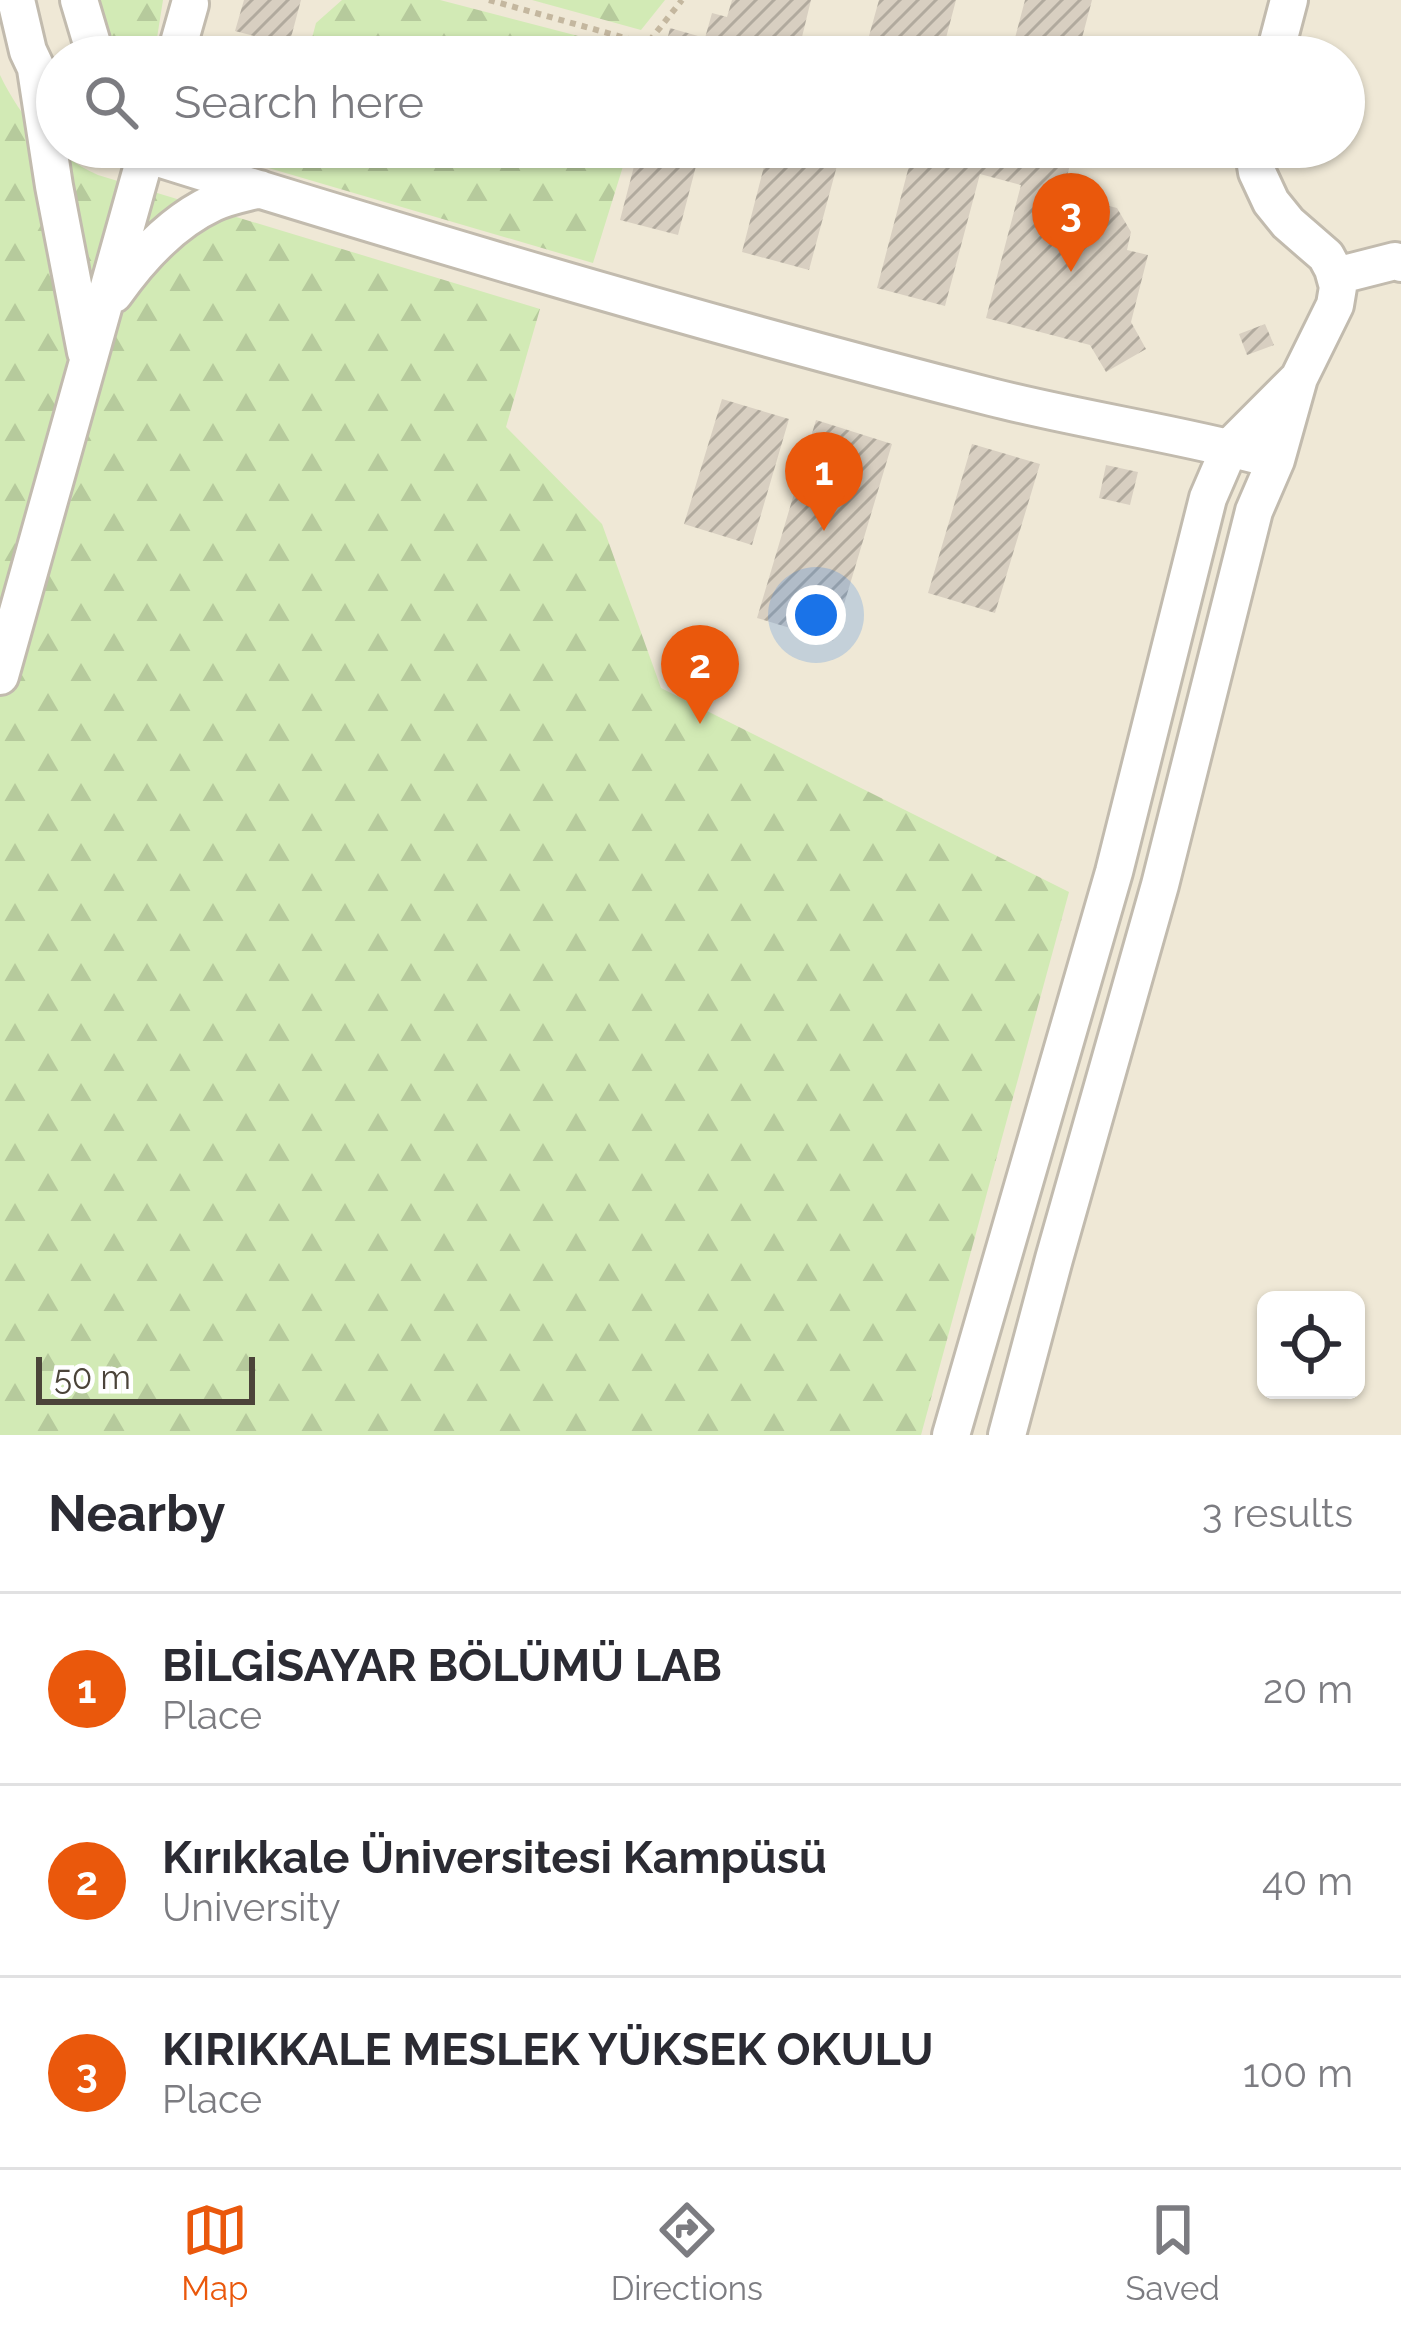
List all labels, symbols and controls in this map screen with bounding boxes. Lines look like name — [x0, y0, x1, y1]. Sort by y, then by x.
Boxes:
search box — [36, 36, 1365, 168]
icon: search — [78, 69, 144, 135]
text: Search here — [174, 76, 424, 129]
pin: 3 — [1032, 173, 1110, 272]
pin: 1 — [785, 432, 863, 531]
your location — [786, 585, 846, 645]
pin: 2 — [661, 625, 739, 724]
map controls — [1257, 1291, 1365, 1399]
button: locate — [1257, 1291, 1365, 1399]
scale bar — [36, 1351, 255, 1404]
text: 50 m — [54, 1358, 131, 1397]
text: Nearby — [48, 1483, 225, 1543]
text: 3 results — [1202, 1490, 1353, 1536]
text: BİLGİSAYAR BÖLÜMÜ LAB — [162, 1639, 722, 1692]
text: 1 — [77, 1666, 97, 1712]
text: 20 m — [1263, 1666, 1353, 1712]
text: Place — [162, 1692, 262, 1738]
text: Kırıkkale Üniversitesi Kampüsü — [162, 1831, 827, 1884]
text: 2 — [76, 1858, 98, 1904]
text: 40 m — [1262, 1858, 1353, 1904]
text: University — [162, 1884, 341, 1930]
text: KIRIKKALE MESLEK YÜKSEK OKULU — [162, 2023, 934, 2076]
text: 3 — [76, 2050, 98, 2096]
text: 100 m — [1243, 2050, 1353, 2096]
text: Place — [162, 2076, 262, 2122]
tab: Map — [181, 2197, 248, 2308]
tab: Directions — [611, 2197, 763, 2308]
tab: Saved — [1125, 2197, 1220, 2308]

